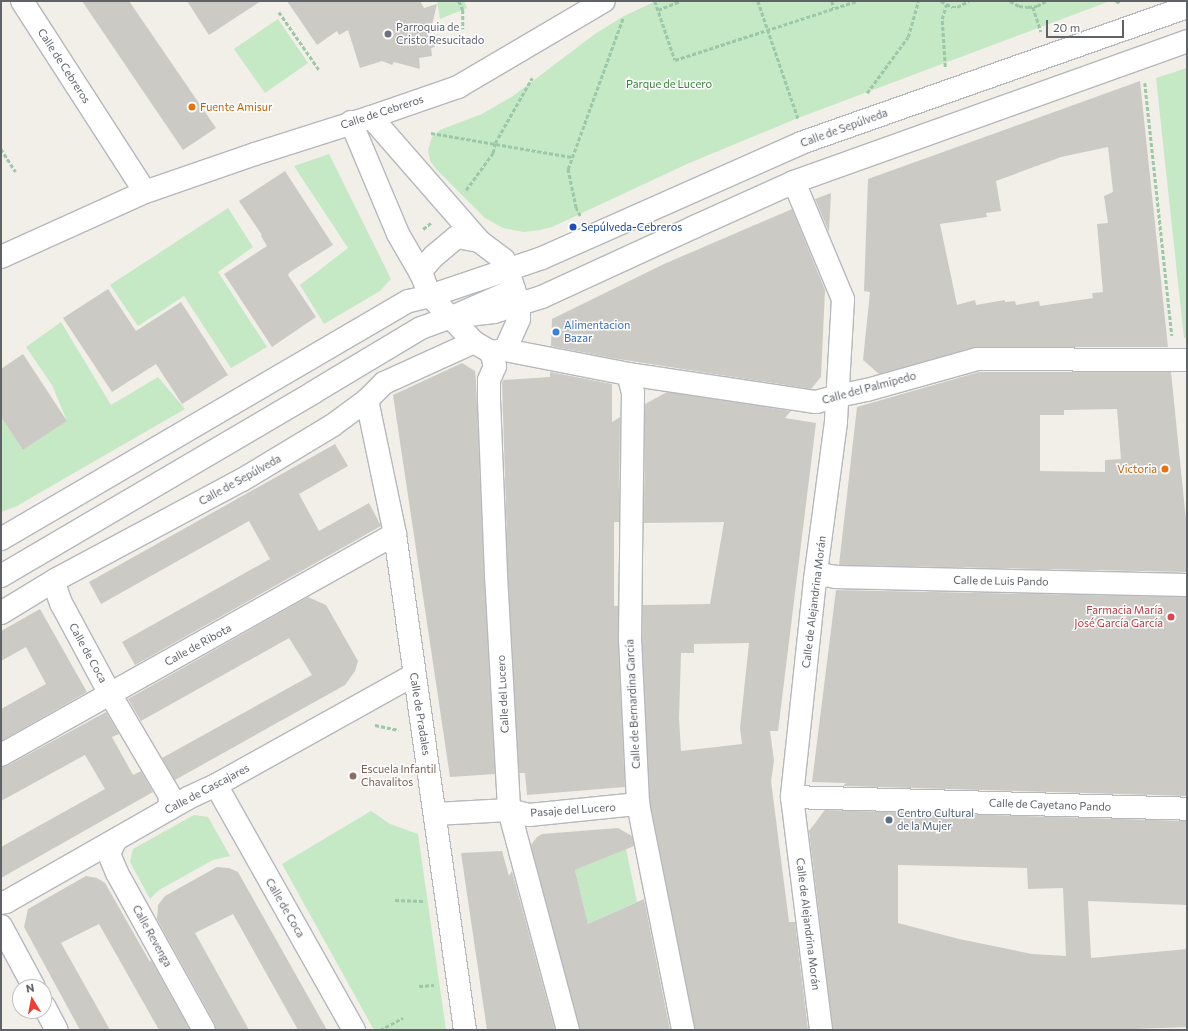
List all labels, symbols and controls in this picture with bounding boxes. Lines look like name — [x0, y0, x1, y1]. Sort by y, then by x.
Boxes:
scale bar — [1048, 12, 1126, 38]
text: 20 m — [1053, 20, 1080, 34]
place label: Parroquia de Cristo Resucitado — [396, 21, 484, 47]
street label: Calle de Cebreros — [35, 26, 93, 106]
marker: Parroquia de Cristo Resucitado — [383, 29, 393, 39]
park label: Parque de Lucero — [626, 77, 712, 91]
street label: Calle de Cebreros — [339, 92, 425, 132]
place label: Fuente Amisur — [200, 100, 272, 114]
marker: Fuente Amisur — [187, 102, 197, 112]
street label: Calle de Sepúlveda — [798, 106, 890, 150]
place label: Sepúlveda-Cebreros — [581, 220, 682, 234]
marker: Sepúlveda-Cebreros — [568, 222, 578, 232]
place label: Alimentacion Bazar — [564, 319, 630, 345]
marker: Alimentacion Bazar — [551, 327, 561, 337]
street label: Calle del Palmípedo — [820, 369, 918, 407]
street label: Calle de Sepúlveda — [197, 452, 283, 508]
place label: Victoria — [1117, 462, 1157, 476]
marker: Victoria — [1160, 464, 1170, 474]
street label: Calle de Alejandrina Morán — [799, 535, 829, 669]
street label: Calle de Luis Pando — [953, 574, 1049, 588]
place label: Farmacia María José García García — [1074, 604, 1163, 630]
marker: Farmacia María José García García — [1166, 612, 1176, 622]
street label: Calle de Coca — [66, 621, 110, 685]
street label: Calle de Ribota — [162, 621, 234, 669]
street label: Calle de Bernardina García — [623, 639, 643, 769]
street label: Calle del Lucero — [494, 655, 512, 733]
street label: Calle de Pradales — [407, 672, 433, 756]
street label: Calle de Cascajares — [162, 761, 252, 817]
place label: Escuela Infantil Chavalitos — [361, 763, 436, 789]
marker: Escuela Infantil Chavalitos — [348, 771, 358, 781]
street label: Calle de Cayetano Pando — [989, 796, 1111, 814]
street label: Pasaje del Lucero — [530, 800, 616, 820]
place label: Centro Cultural de la Mujer — [897, 807, 974, 833]
marker: Centro Cultural de la Mujer — [884, 815, 894, 825]
street label: Calle de Alejandrina Morán — [793, 857, 823, 991]
street label: Calle de Coca — [263, 876, 307, 940]
street label: Calle Revenga — [130, 903, 174, 969]
north arrow — [12, 979, 52, 1019]
text: N — [25, 981, 35, 995]

